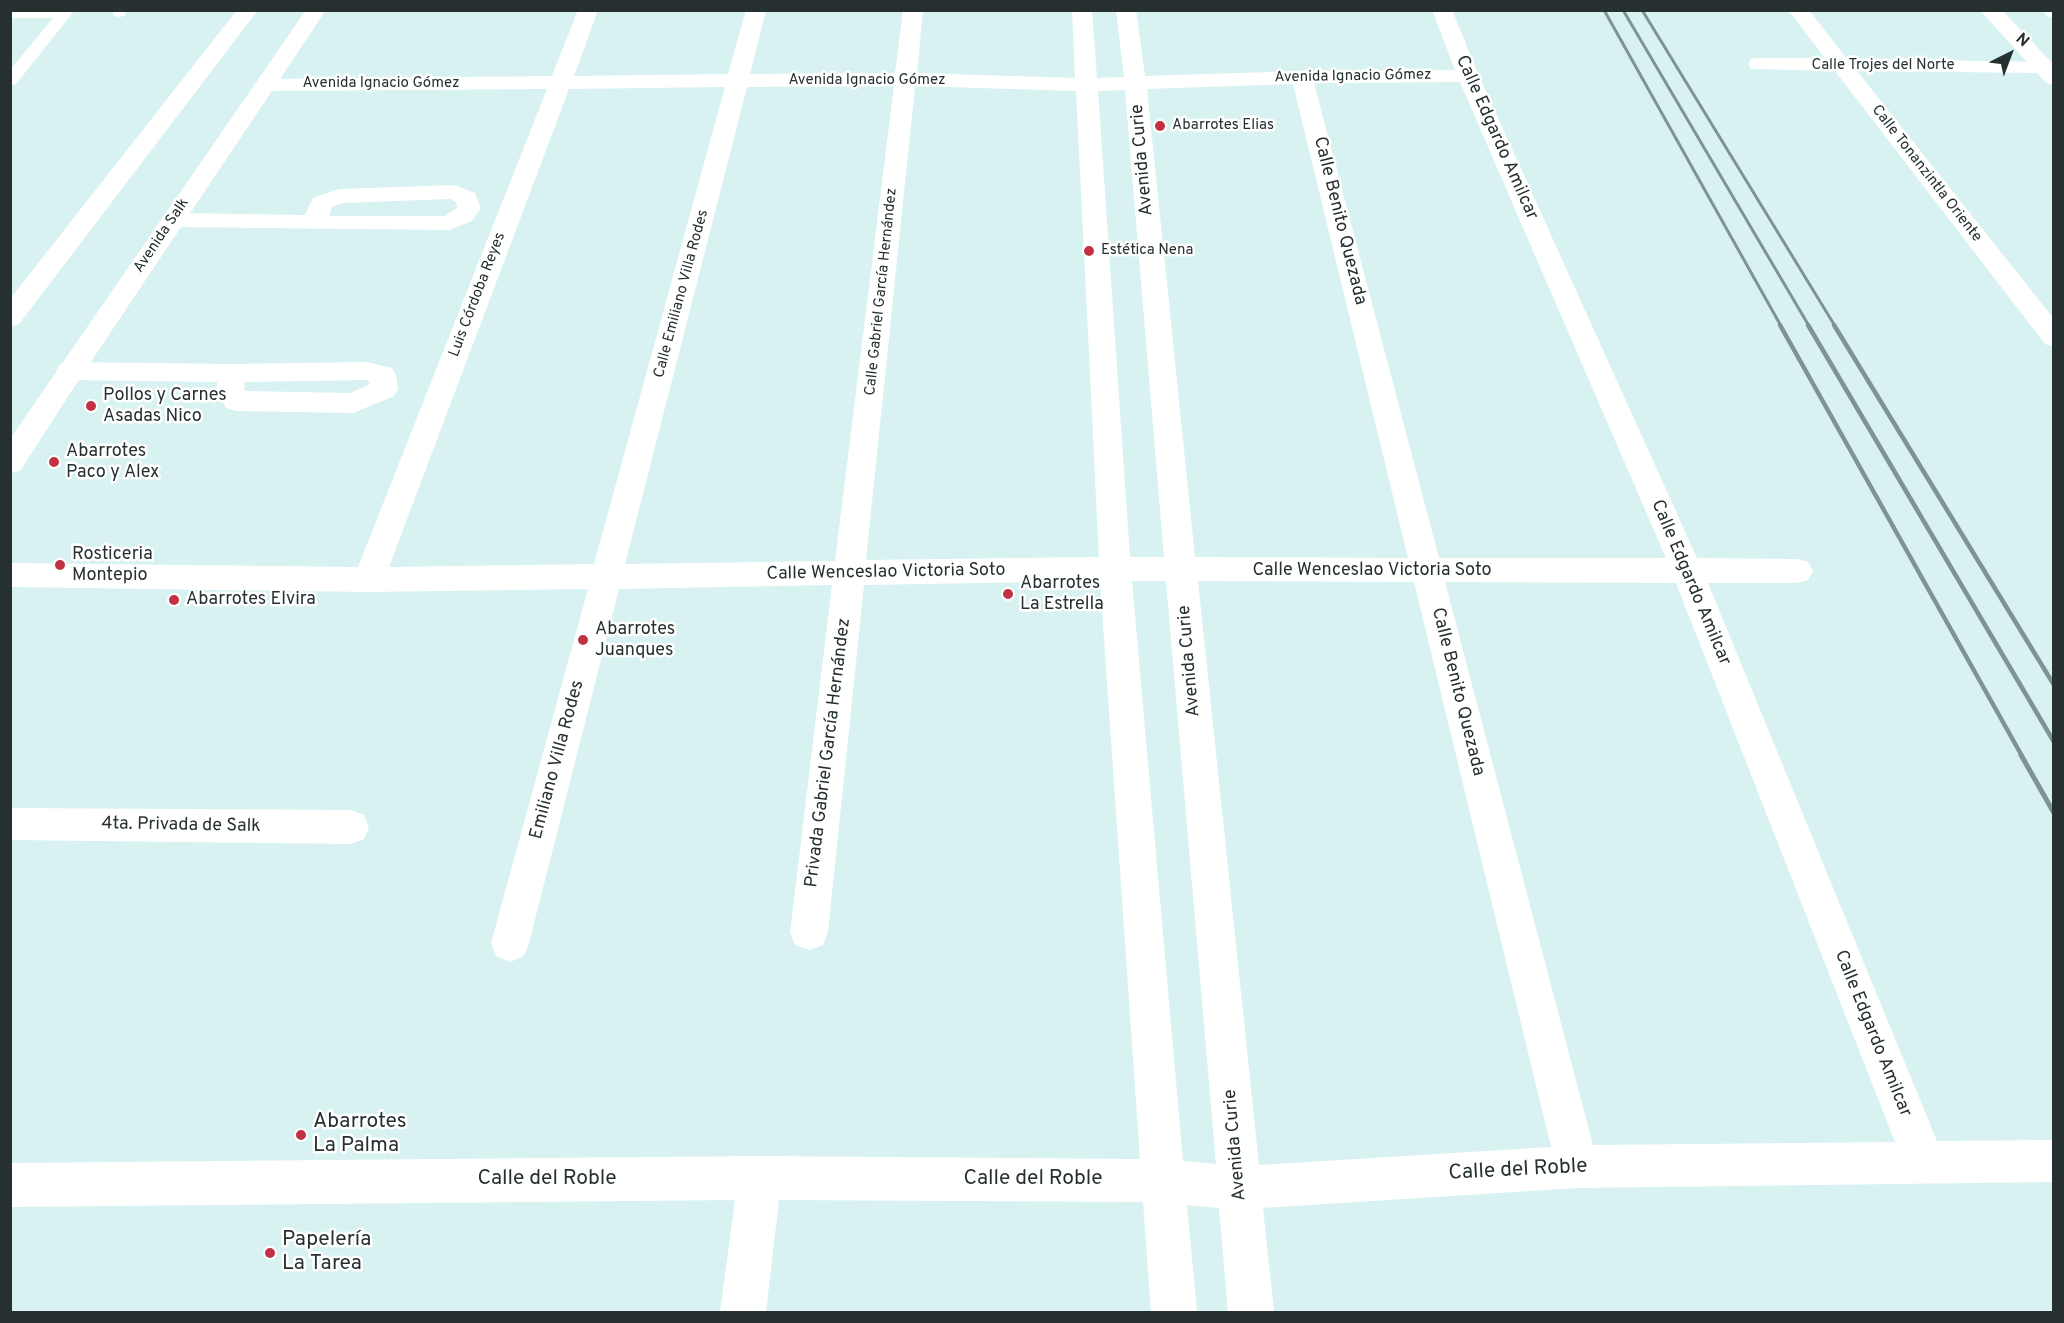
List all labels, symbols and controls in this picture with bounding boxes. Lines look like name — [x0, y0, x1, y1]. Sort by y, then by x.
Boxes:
north arrow — [1980, 24, 2040, 84]
text: N — [2011, 29, 2033, 52]
street label: Calle Edgardo Amilcar — [1450, 52, 1542, 224]
street label: Calle Trojes del Norte — [1811, 57, 1955, 75]
street label: Avenida Ignacio Gómez — [1274, 67, 1432, 87]
street label: Avenida Ignacio Gómez — [788, 72, 946, 90]
street label: Avenida Ignacio Gómez — [302, 75, 460, 93]
street label: Calle Tonanzintla Oriente — [1867, 102, 1985, 246]
street label: Avenida Curie — [1127, 103, 1159, 217]
place label: Abarrotes Elias — [1172, 117, 1274, 135]
marker: Abarrotes Elias — [1153, 119, 1167, 133]
street label: Calle Benito Quezada — [1308, 134, 1370, 308]
street label: Calle Gabriel García Hernández — [862, 187, 902, 397]
street label: Avenida Salk — [130, 195, 194, 277]
street label: Calle Emiliano Villa Rodes — [651, 208, 713, 380]
street label: Luis Córdoba Reyes — [446, 230, 510, 360]
place label: Estética Nena — [1101, 242, 1193, 260]
marker: Estética Nena — [1082, 244, 1096, 258]
place label: Pollos y Carnes Asadas Nico — [103, 385, 227, 428]
marker: Pollos y Carnes Asadas Nico — [84, 399, 98, 413]
place label: Abarrotes Paco y Alex — [66, 441, 159, 484]
marker: Abarrotes Paco y Alex — [47, 455, 61, 469]
street label: Calle Edgardo Amilcar — [1645, 497, 1735, 669]
place label: Rosticeria Montepio — [72, 544, 153, 586]
marker: Rosticeria Montepio — [53, 558, 67, 572]
street label: Calle Wenceslao Victoria Soto — [766, 560, 1006, 586]
street label: Calle Wenceslao Victoria Soto — [1252, 560, 1492, 582]
place label: Abarrotes La Estrella — [1020, 573, 1104, 616]
marker: Abarrotes La Estrella — [1001, 587, 1015, 601]
place label: Abarrotes Elvira — [186, 589, 316, 611]
marker: Abarrotes Elvira — [167, 593, 181, 607]
street label: Avenida Curie — [1174, 604, 1206, 718]
street label: Calle Benito Quezada — [1426, 605, 1488, 779]
street label: Privada Gabriel García Hernández — [802, 617, 856, 889]
place label: Abarrotes Juanques — [595, 619, 675, 662]
marker: Abarrotes Juanques — [576, 633, 590, 647]
street label: Emiliano Villa Rodes — [526, 678, 590, 842]
street label: 4ta. Privada de Salk — [101, 814, 261, 838]
street label: Calle Edgardo Amilcar — [1829, 947, 1915, 1121]
street label: Avenida Curie — [1220, 1088, 1252, 1202]
place label: Abarrotes La Palma — [313, 1110, 407, 1160]
marker: Abarrotes La Palma — [294, 1128, 308, 1142]
street label: Calle del Roble — [1448, 1155, 1588, 1187]
street label: Calle del Roble — [477, 1167, 617, 1193]
street label: Calle del Roble — [963, 1167, 1103, 1193]
place label: Papelería La Tarea — [282, 1228, 371, 1278]
marker: Papelería La Tarea — [263, 1246, 277, 1260]

